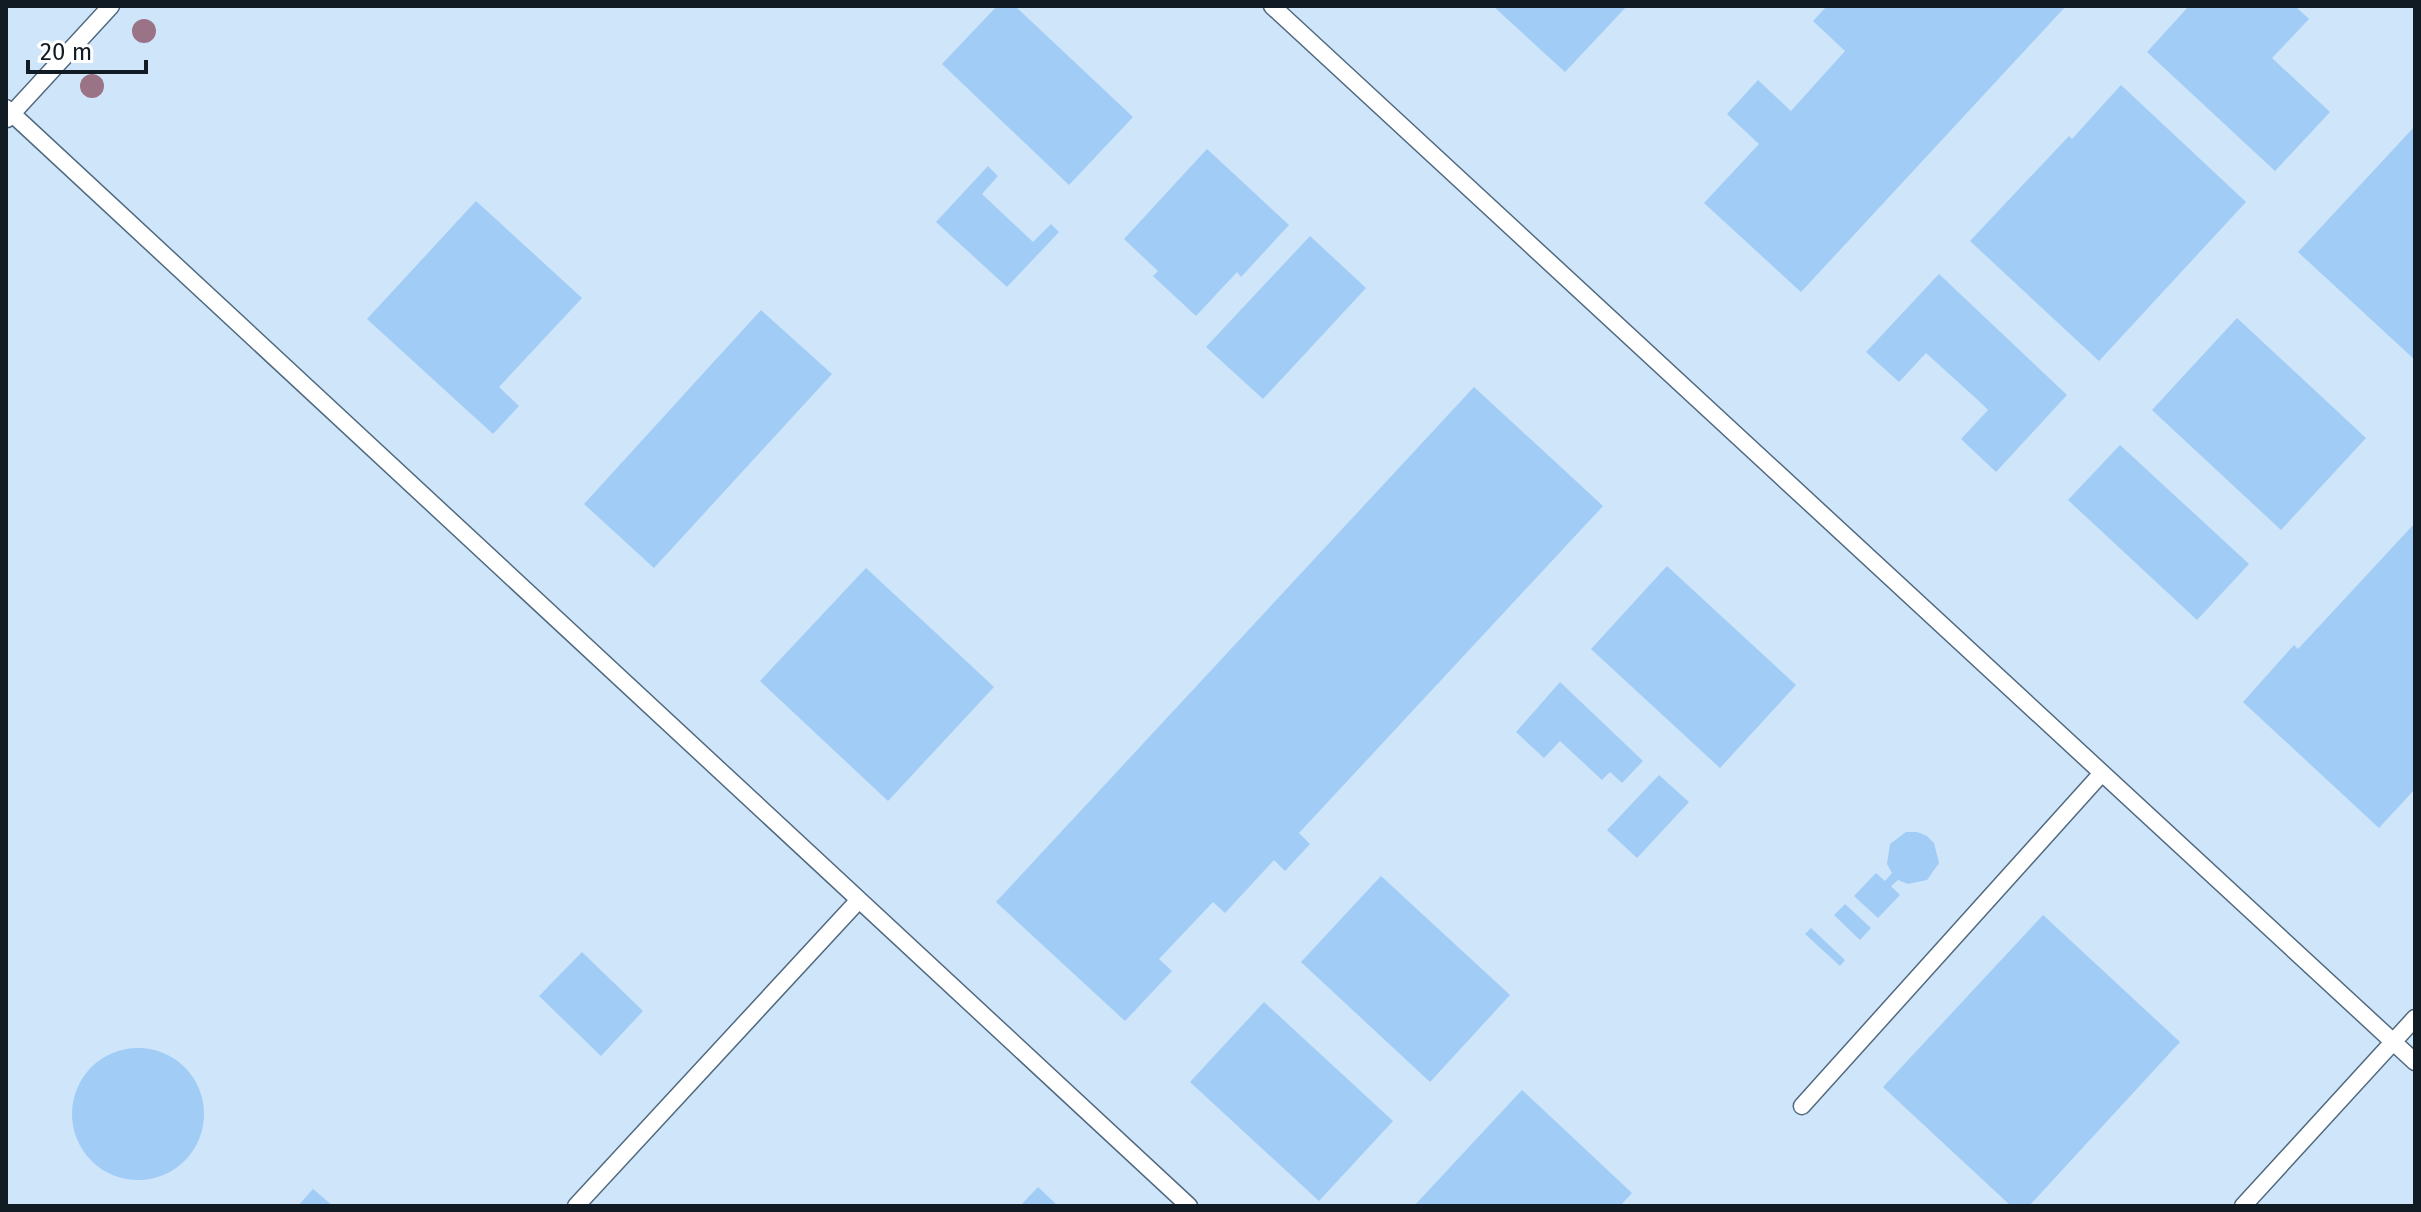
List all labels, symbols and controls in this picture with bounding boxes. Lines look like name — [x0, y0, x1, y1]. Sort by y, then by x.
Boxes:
scale bar — [28, 24, 146, 74]
text: 20 m — [40, 38, 92, 66]

